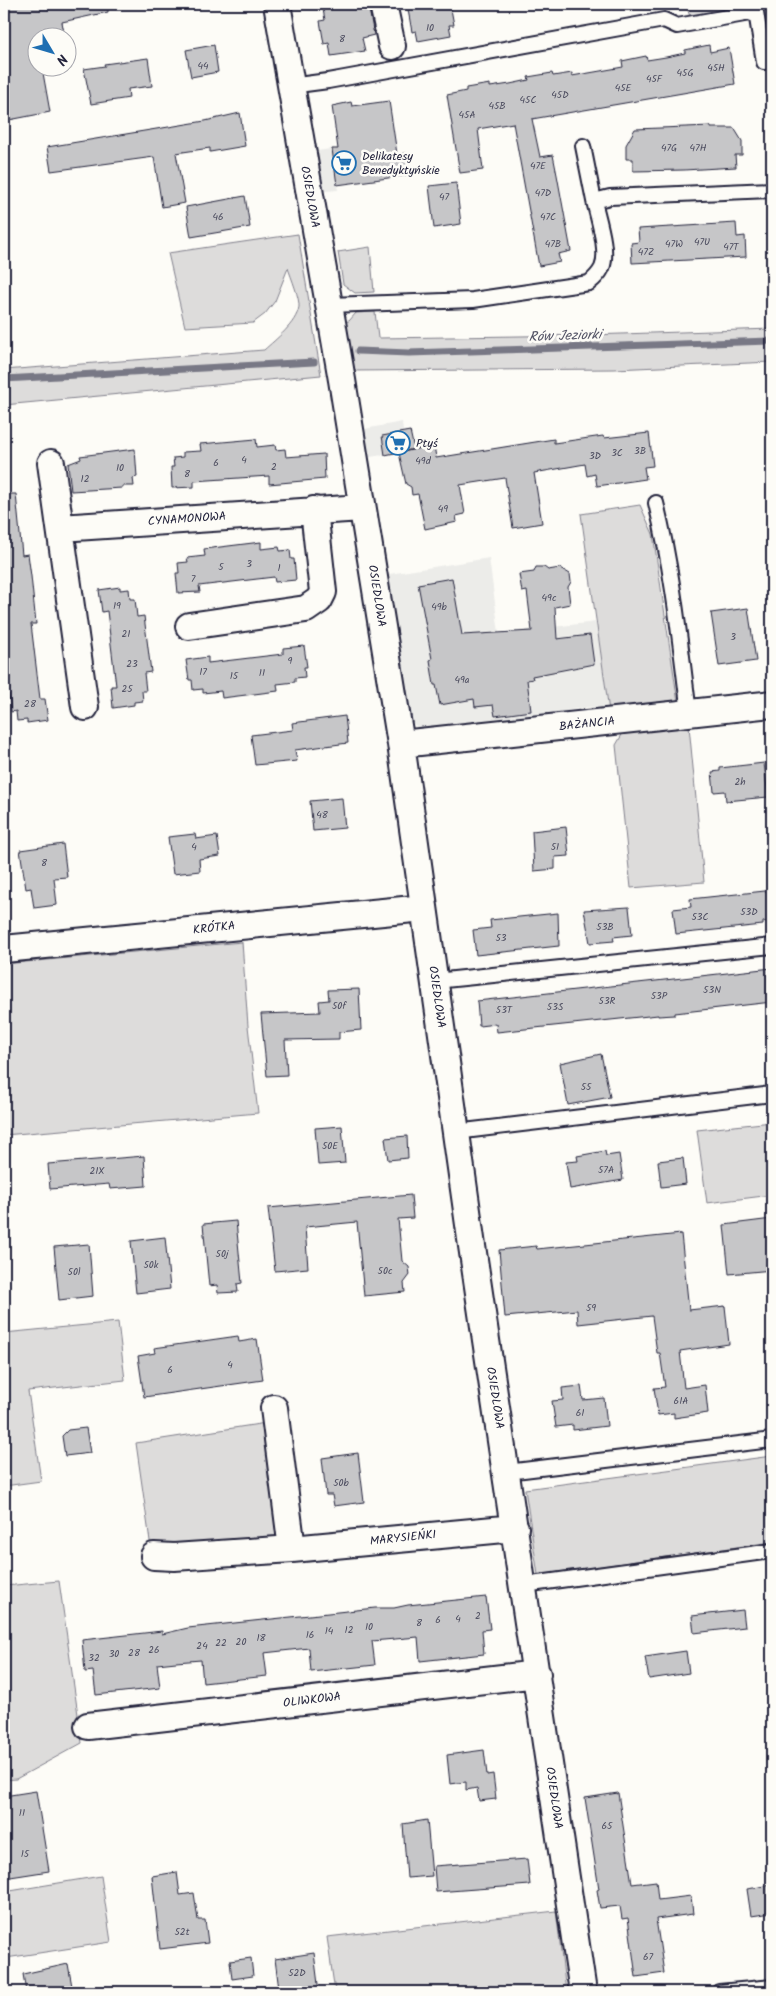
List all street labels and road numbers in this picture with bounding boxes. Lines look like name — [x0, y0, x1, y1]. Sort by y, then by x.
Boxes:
street label: OSIEDLOWA — [295, 164, 325, 230]
street label: CYNAMONOWA — [147, 507, 227, 531]
street label: OSIEDLOWA — [363, 564, 391, 628]
street label: BAŻANCIA — [558, 712, 616, 736]
street label: KRÓTKA — [192, 916, 236, 940]
street label: OSIEDLOWA — [423, 965, 451, 1029]
street label: OSIEDLOWA — [481, 1366, 509, 1430]
street label: MARYSIEŃKI — [369, 1525, 437, 1551]
street label: OLIWKOWA — [282, 1687, 342, 1713]
street label: OSIEDLOWA — [540, 1766, 568, 1830]

